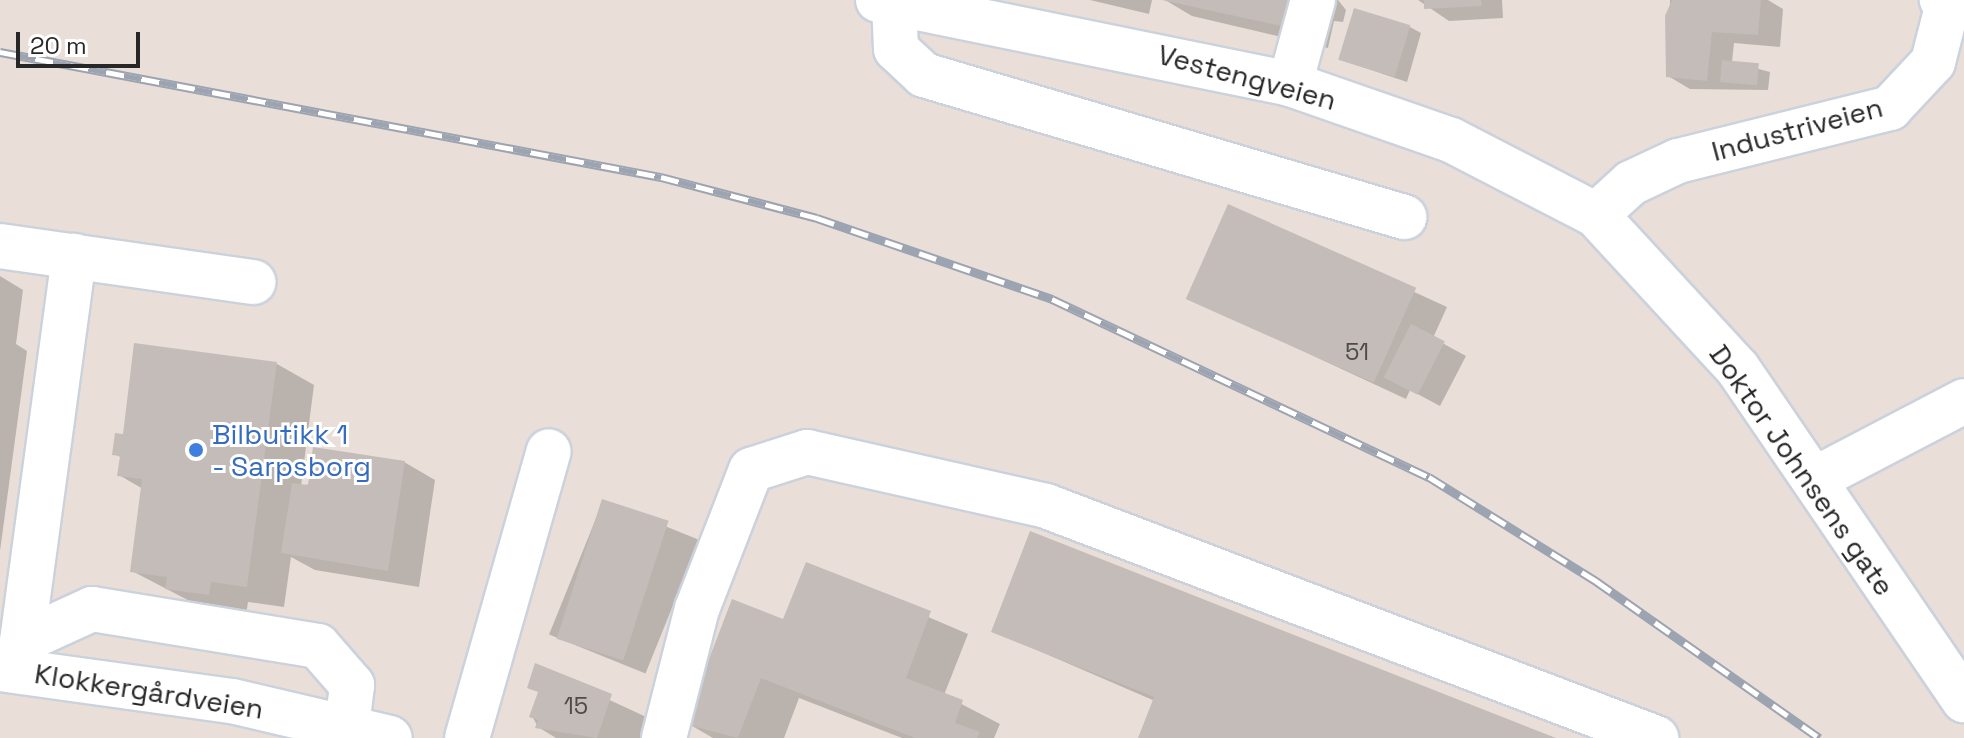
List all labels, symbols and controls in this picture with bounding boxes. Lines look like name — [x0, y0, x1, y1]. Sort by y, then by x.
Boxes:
scale bar — [20, 16, 144, 66]
text: 20 m — [30, 30, 87, 61]
street label: Vestengveien — [1154, 37, 1340, 117]
street label: Industriveien — [1708, 90, 1886, 168]
house number: 51 — [1345, 338, 1369, 366]
street label: Doktor Johnsens gate — [1703, 338, 1901, 602]
place label: Bilbutikk 1 - Sarpsborg — [212, 417, 372, 483]
marker: Bilbutikk 1 - Sarpsborg — [187, 441, 205, 459]
street label: Klokkergårdveien — [32, 656, 266, 726]
house number: 15 — [564, 692, 588, 720]

